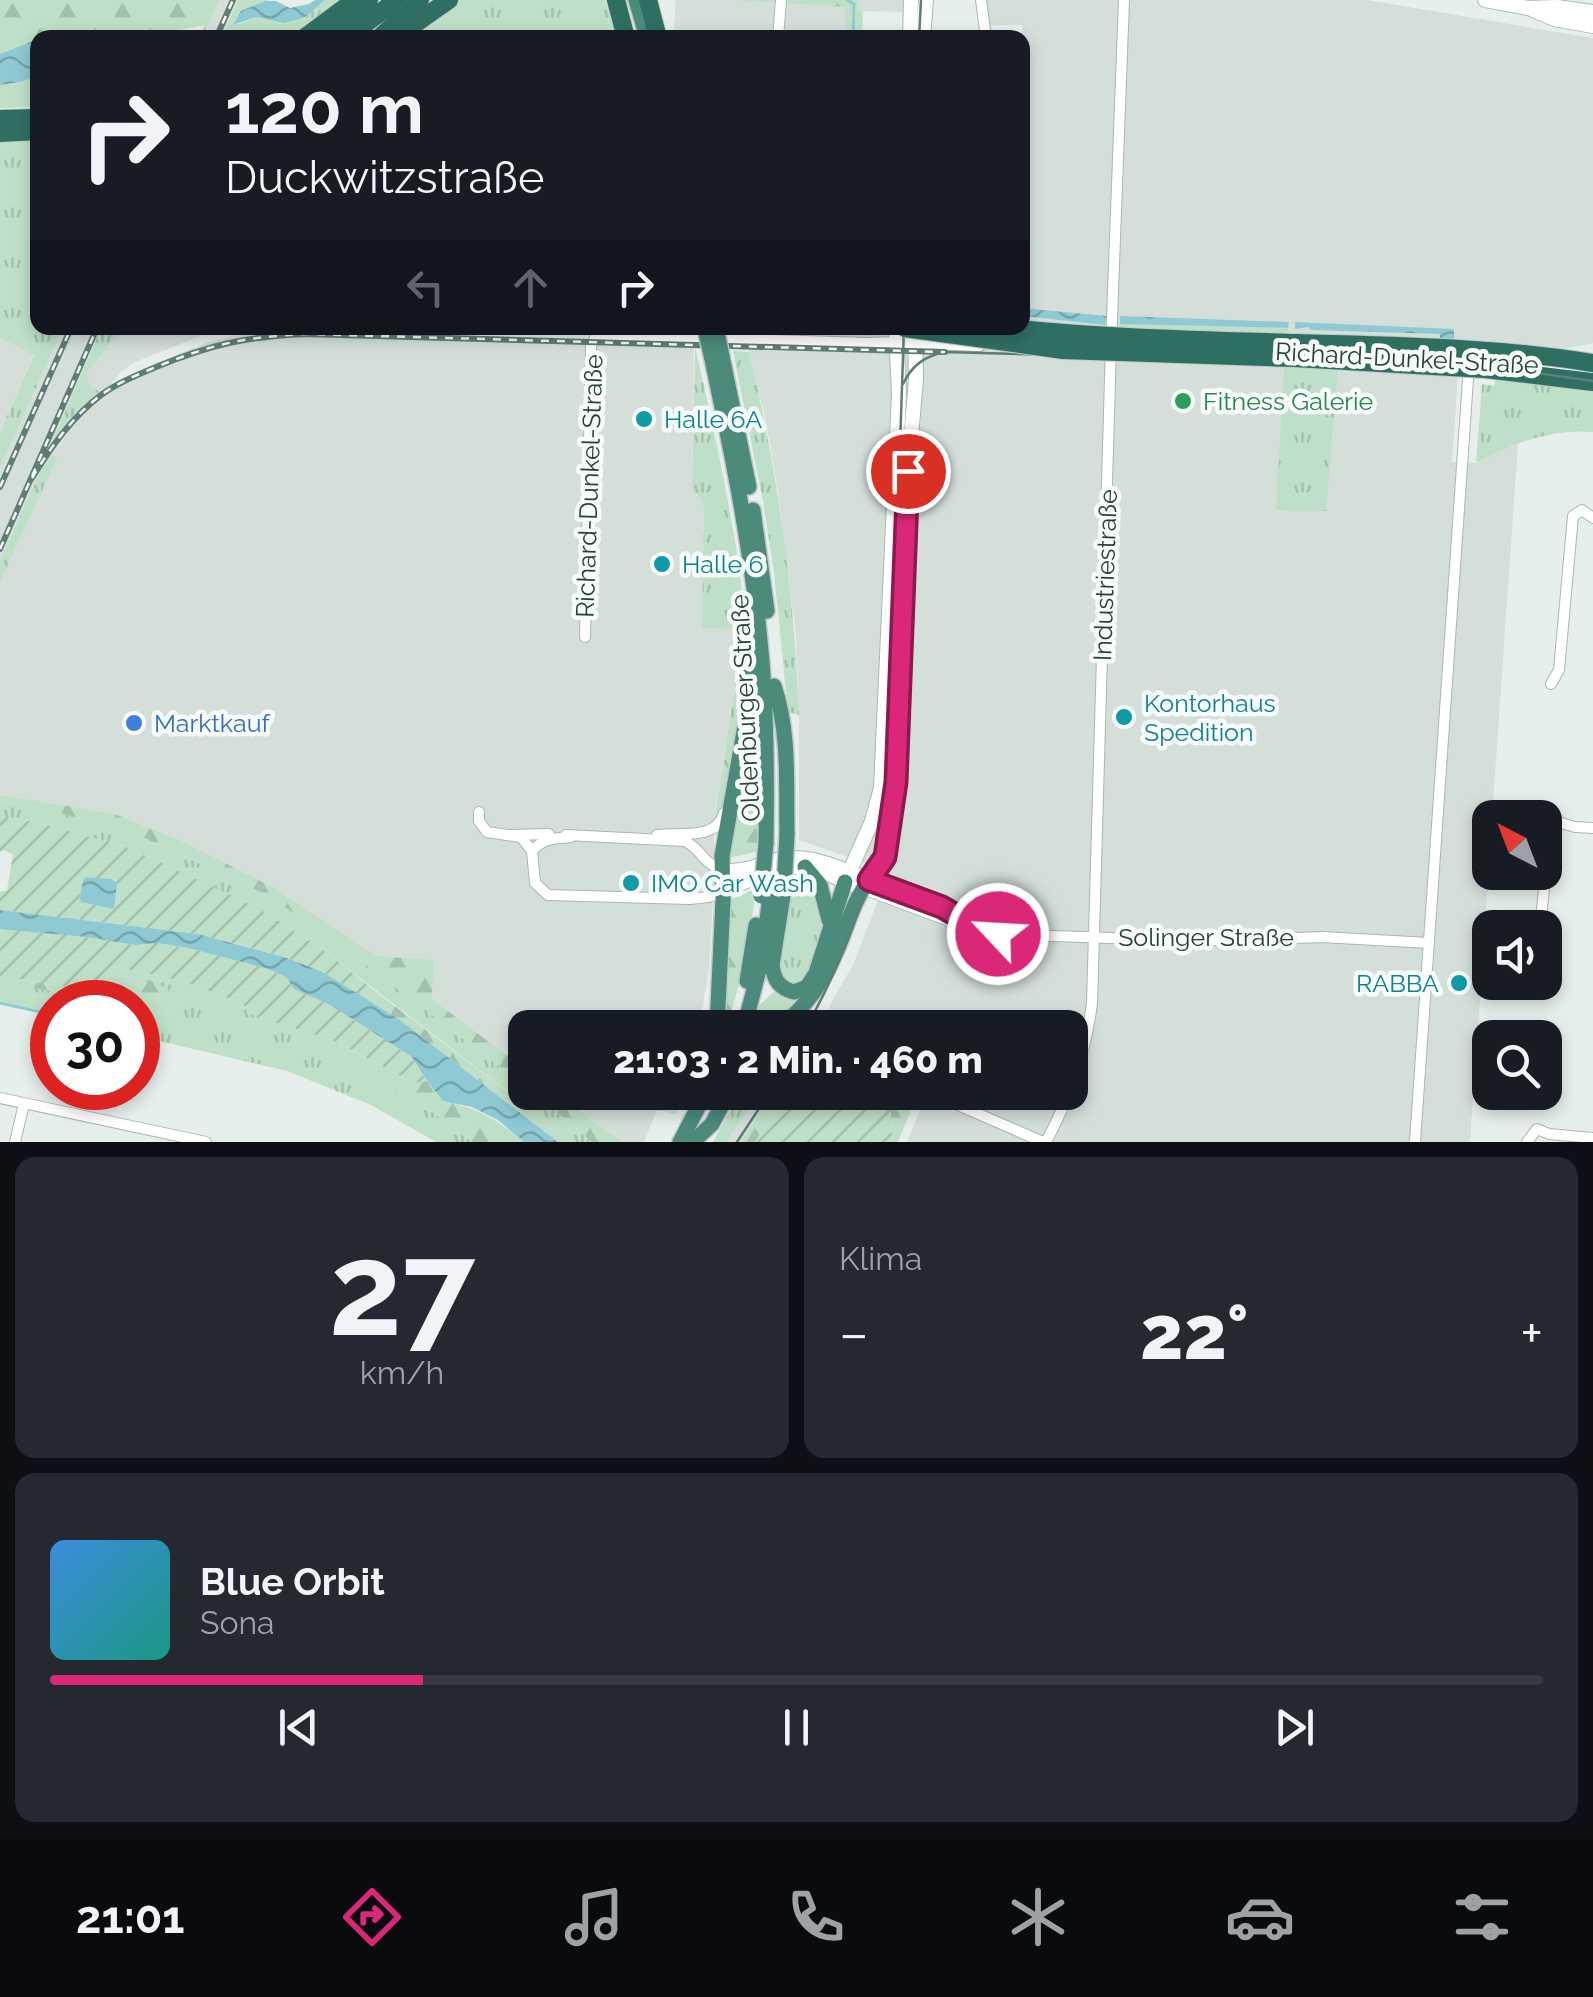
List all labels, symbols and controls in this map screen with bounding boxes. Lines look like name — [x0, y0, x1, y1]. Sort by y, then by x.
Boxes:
text: 120 m — [225, 67, 424, 149]
icon: right — [60, 70, 190, 200]
text: Duckwitzstraße — [225, 151, 544, 204]
icon: left — [398, 260, 453, 315]
icon: ahead — [503, 260, 558, 315]
icon: right — [608, 260, 663, 315]
street label: Richard-Dunkel-Straße — [1275, 336, 1539, 380]
street label: Richard-Dunkel-Straße — [569, 354, 609, 618]
place label: Fitness Galerie — [1203, 386, 1373, 416]
marker: Fitness Galerie — [1172, 390, 1194, 412]
place label: Halle 6A — [664, 404, 762, 434]
marker: Halle 6A — [633, 408, 655, 430]
pin — [866, 429, 951, 514]
icon: arrive — [881, 444, 936, 499]
street label: Industriestraße — [1087, 489, 1123, 661]
place label: Halle 6 — [682, 549, 764, 579]
marker: Halle 6 — [651, 553, 673, 575]
street label: Oldenburger Straße — [724, 593, 766, 823]
place label: Kontorhaus Spedition — [1144, 688, 1276, 747]
marker: Kontorhaus Spedition — [1113, 706, 1135, 728]
place label: Marktkauf — [154, 708, 271, 738]
marker: Marktkauf — [123, 712, 145, 734]
north arrow — [1472, 800, 1562, 890]
map controls — [1472, 800, 1562, 1110]
place label: IMO Car Wash — [651, 868, 814, 898]
marker: IMO Car Wash — [620, 872, 642, 894]
position arrow — [946, 882, 1050, 986]
button: sound — [1472, 910, 1562, 1000]
street label: Solinger Straße — [1118, 922, 1294, 952]
place label: RABBA — [1356, 968, 1439, 998]
marker: RABBA — [1448, 972, 1470, 994]
speed limit sign: 30 — [30, 980, 160, 1110]
button: search — [1472, 1020, 1562, 1110]
text: 21:03 · 2 Min. · 460 m — [613, 1037, 983, 1082]
text: 27 — [329, 1213, 475, 1365]
text: Klima — [839, 1240, 922, 1277]
text: 22° — [1140, 1288, 1249, 1377]
text: − — [839, 1301, 869, 1366]
text: + — [1520, 1301, 1543, 1366]
text: km/h — [360, 1354, 444, 1391]
text: Blue Orbit — [200, 1559, 385, 1604]
text: Sona — [200, 1604, 275, 1641]
icon: previous — [271, 1700, 326, 1755]
icon: pause — [769, 1700, 824, 1755]
icon: next — [1267, 1700, 1322, 1755]
icon: directions — [337, 1882, 407, 1952]
icon: music — [559, 1882, 629, 1952]
icon: phone — [781, 1882, 851, 1952]
icon: climate — [1003, 1882, 1073, 1952]
icon: car — [1225, 1882, 1295, 1952]
icon: filters — [1447, 1882, 1517, 1952]
text: 21:01 — [76, 1891, 185, 1944]

